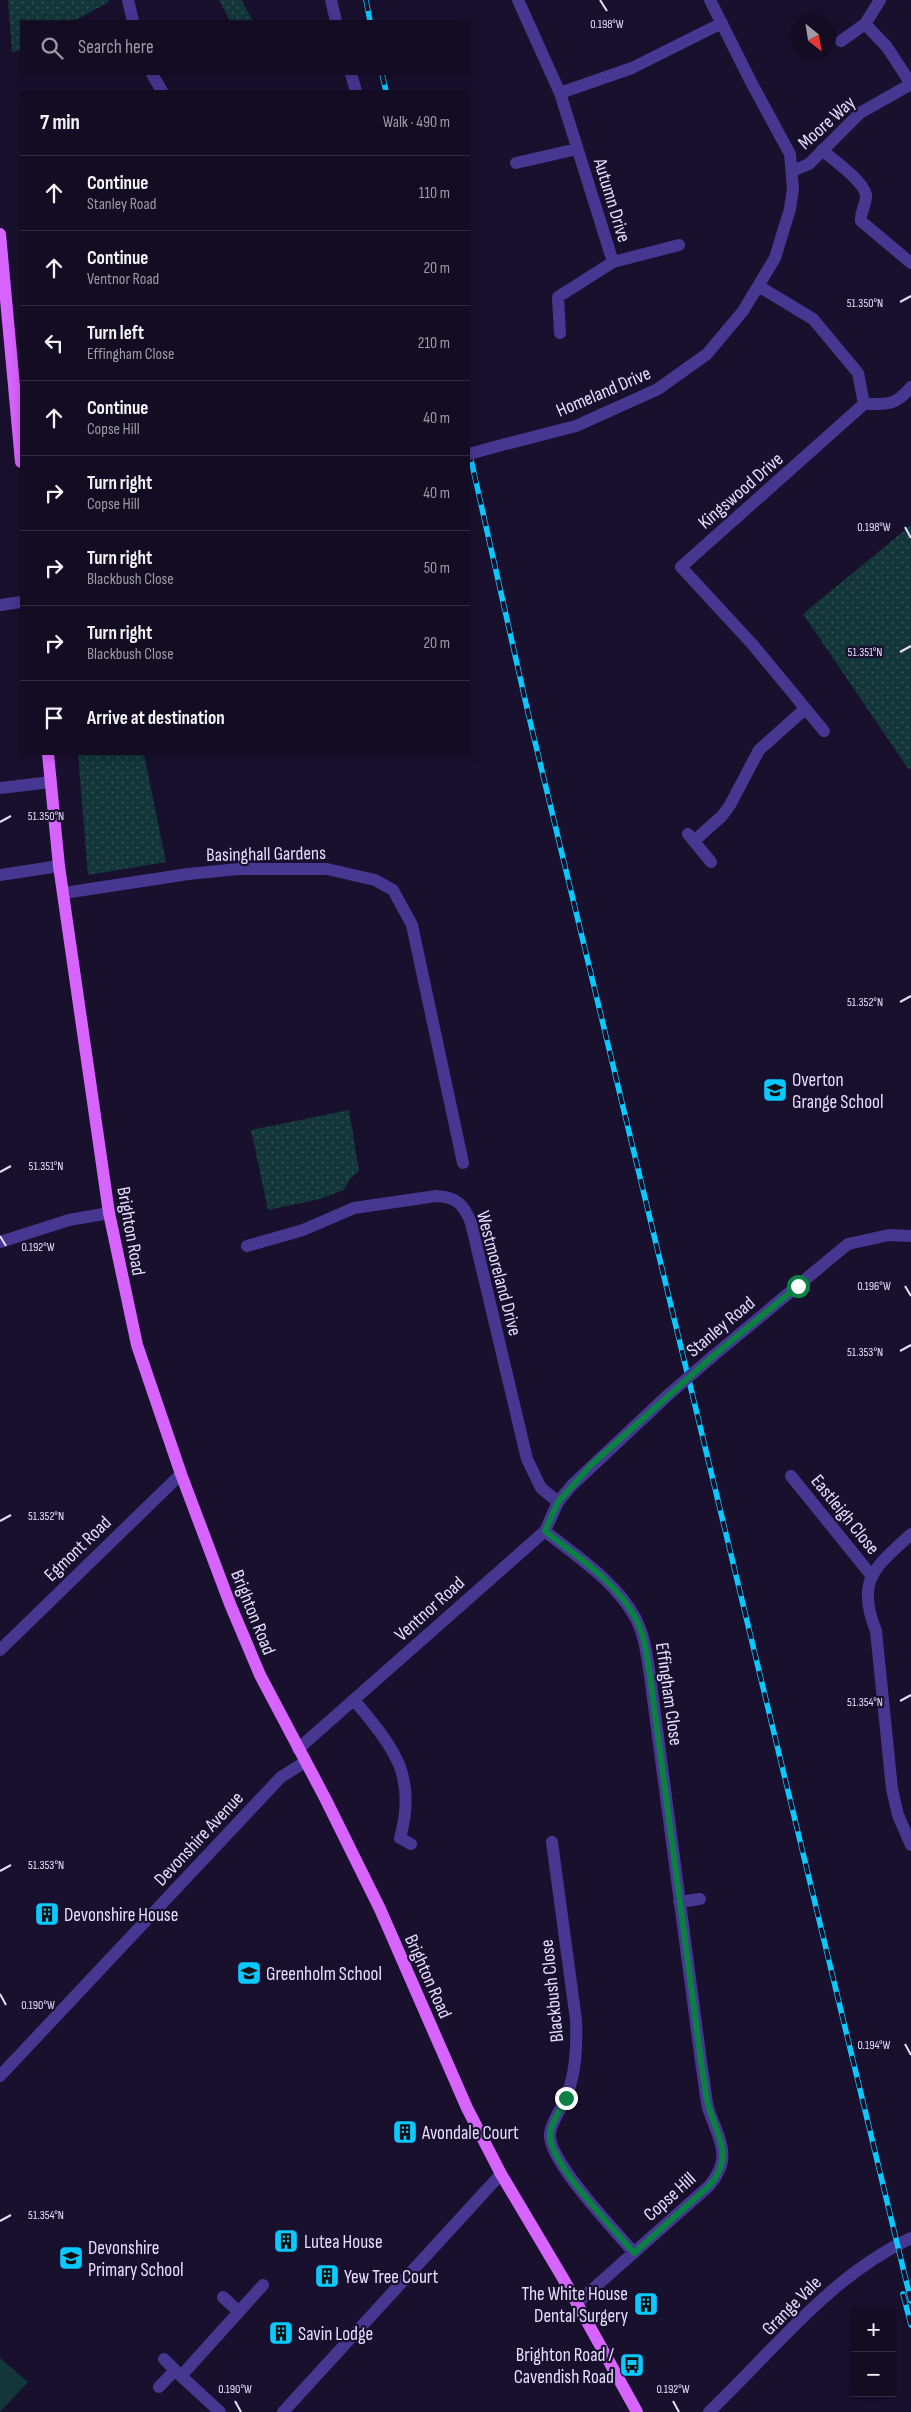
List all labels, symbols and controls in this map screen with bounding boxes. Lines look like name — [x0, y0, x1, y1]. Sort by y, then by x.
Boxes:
north arrow — [791, 15, 836, 60]
text: 0.198°W — [590, 17, 624, 32]
search box — [20, 20, 470, 75]
icon: search — [38, 34, 66, 62]
text: Search here — [78, 36, 154, 59]
street label: Moore Way — [794, 91, 861, 155]
text: 7 min — [40, 110, 80, 135]
text: Walk · 490 m — [383, 113, 450, 132]
street label: Autumn Drive — [588, 155, 635, 245]
text: Continue — [87, 172, 148, 195]
icon: ahead — [40, 179, 68, 207]
text: 110 m — [419, 184, 450, 203]
text: Stanley Road — [87, 195, 156, 214]
text: Continue — [87, 247, 148, 270]
icon: ahead — [40, 254, 68, 282]
text: 20 m — [423, 259, 450, 278]
text: Ventnor Road — [87, 270, 159, 289]
text: 51.350°N — [847, 296, 883, 311]
text: Turn left — [87, 322, 144, 345]
icon: left — [40, 329, 68, 357]
text: 210 m — [418, 334, 450, 353]
text: Effingham Close — [87, 345, 174, 364]
street label: Homeland Drive — [553, 362, 654, 423]
text: Continue — [87, 397, 148, 420]
icon: ahead — [40, 404, 68, 432]
text: 40 m — [423, 409, 450, 428]
text: Copse Hill — [87, 420, 140, 439]
street label: Kingswood Drive — [694, 448, 788, 534]
text: Turn right — [87, 472, 152, 495]
icon: right — [40, 479, 68, 507]
text: 40 m — [423, 484, 450, 503]
text: Copse Hill — [87, 495, 140, 514]
text: 0.198°W — [857, 520, 891, 535]
text: Turn right — [87, 547, 152, 570]
icon: right — [40, 554, 68, 582]
text: 50 m — [424, 559, 450, 578]
text: Blackbush Close — [87, 570, 174, 589]
text: Turn right — [87, 622, 152, 645]
icon: right — [40, 629, 68, 657]
text: 20 m — [423, 634, 450, 653]
text: Blackbush Close — [87, 645, 174, 664]
text: 51.351°N — [848, 645, 882, 660]
icon: arrive — [40, 704, 68, 732]
text: Arrive at destination — [87, 707, 225, 730]
text: 51.350°N — [28, 809, 64, 824]
street label: Basinghall Gardens — [206, 842, 326, 867]
text: 51.352°N — [847, 995, 883, 1010]
place label: Overton Grange School — [792, 1069, 883, 1114]
school or university icon: Overton Grange School — [762, 1077, 788, 1103]
text: 51.351°N — [29, 1159, 63, 1174]
street label: Brighton Road — [111, 1185, 150, 1277]
street label: Westmoreland Drive — [471, 1208, 526, 1338]
text: 0.192°W — [21, 1240, 55, 1255]
route start — [787, 1275, 810, 1298]
text: 0.196°W — [857, 1279, 891, 1294]
street label: Stanley Road — [682, 1292, 760, 1362]
text: 51.353°N — [847, 1345, 883, 1360]
street label: Eastleigh Close — [806, 1470, 884, 1559]
text: 51.352°N — [28, 1509, 64, 1524]
street label: Egmont Road — [40, 1512, 116, 1587]
street label: Brighton Road — [225, 1567, 280, 1658]
street label: Ventnor Road — [390, 1572, 470, 1646]
street label: Effingham Close — [650, 1641, 687, 1747]
text: 51.354°N — [847, 1695, 883, 1710]
street label: Devonshire Avenue — [149, 1787, 249, 1891]
text: 51.353°N — [28, 1858, 64, 1873]
building icon: Devonshire House — [34, 1901, 60, 1927]
place label: Devonshire House — [64, 1904, 178, 1927]
street label: Brighton Road — [399, 1931, 456, 2022]
street label: Blackbush Close — [536, 1938, 569, 2043]
school or university icon: Greenholm School — [236, 1960, 262, 1986]
place label: Greenholm School — [266, 1963, 382, 1986]
text: 0.190°W — [21, 1998, 55, 2013]
text: 0.194°W — [858, 2038, 891, 2053]
route end — [555, 2087, 578, 2110]
building icon: Avondale Court — [392, 2119, 418, 2145]
place label: Avondale Court — [421, 2122, 519, 2145]
street label: Copse Hill — [639, 2168, 701, 2227]
text: 51.354°N — [28, 2208, 64, 2223]
building icon: Lutea House — [273, 2228, 299, 2254]
place label: Lutea House — [304, 2231, 383, 2254]
place label: Devonshire Primary School — [88, 2237, 184, 2282]
school or university icon: Devonshire Primary School — [58, 2245, 84, 2271]
building icon: Yew Tree Court — [314, 2263, 340, 2289]
place label: Yew Tree Court — [344, 2266, 439, 2289]
street label: Grange Vale — [758, 2272, 827, 2341]
place label: The White House Dental Surgery — [521, 2283, 629, 2328]
building icon: The White House Dental Surgery — [633, 2291, 659, 2317]
map controls — [851, 2307, 896, 2397]
button: + — [851, 2307, 896, 2352]
building icon: Savin Lodge — [268, 2320, 294, 2346]
place label: Savin Lodge — [298, 2323, 373, 2346]
place label: Brighton Road / Cavendish Road — [514, 2344, 614, 2389]
bus stop icon: Brighton Road / Cavendish Road — [619, 2352, 645, 2378]
button: − — [851, 2352, 896, 2397]
text: 0.190°W — [218, 2382, 252, 2397]
text: 0.192°W — [656, 2382, 690, 2397]

